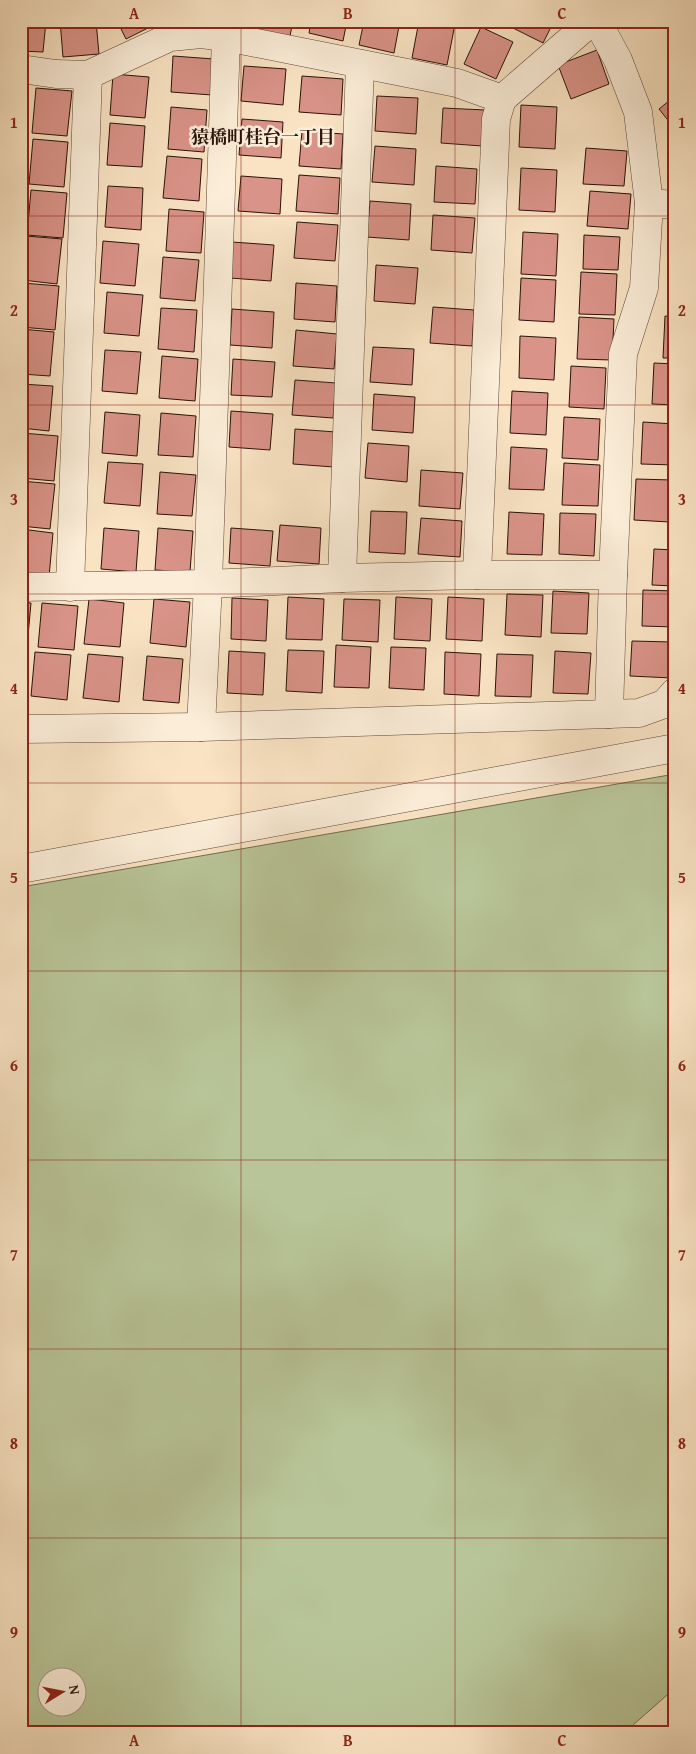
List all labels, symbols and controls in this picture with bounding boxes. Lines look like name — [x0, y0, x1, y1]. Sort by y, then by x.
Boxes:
text: A — [129, 1, 140, 25]
text: B — [343, 1, 353, 25]
text: C — [557, 1, 567, 25]
text: 1 — [10, 110, 18, 134]
text: 1 — [678, 110, 686, 134]
district label: 猿橋町桂台一丁目 — [191, 123, 335, 150]
text: 2 — [10, 298, 18, 322]
text: 2 — [678, 298, 686, 322]
text: 3 — [10, 487, 18, 511]
text: 3 — [678, 487, 686, 511]
text: 4 — [10, 676, 18, 700]
text: 4 — [678, 676, 686, 700]
text: 5 — [10, 865, 18, 889]
text: 5 — [678, 865, 686, 889]
text: 6 — [10, 1053, 18, 1077]
text: 6 — [678, 1053, 686, 1077]
text: 7 — [10, 1242, 18, 1266]
text: 7 — [678, 1242, 686, 1266]
text: 8 — [10, 1431, 18, 1455]
text: 8 — [678, 1431, 686, 1455]
text: 9 — [10, 1620, 18, 1644]
text: 9 — [678, 1620, 686, 1644]
north arrow — [38, 1666, 88, 1716]
text: N — [64, 1683, 86, 1697]
text: A — [129, 1728, 140, 1752]
text: B — [343, 1728, 353, 1752]
text: C — [557, 1728, 567, 1752]

